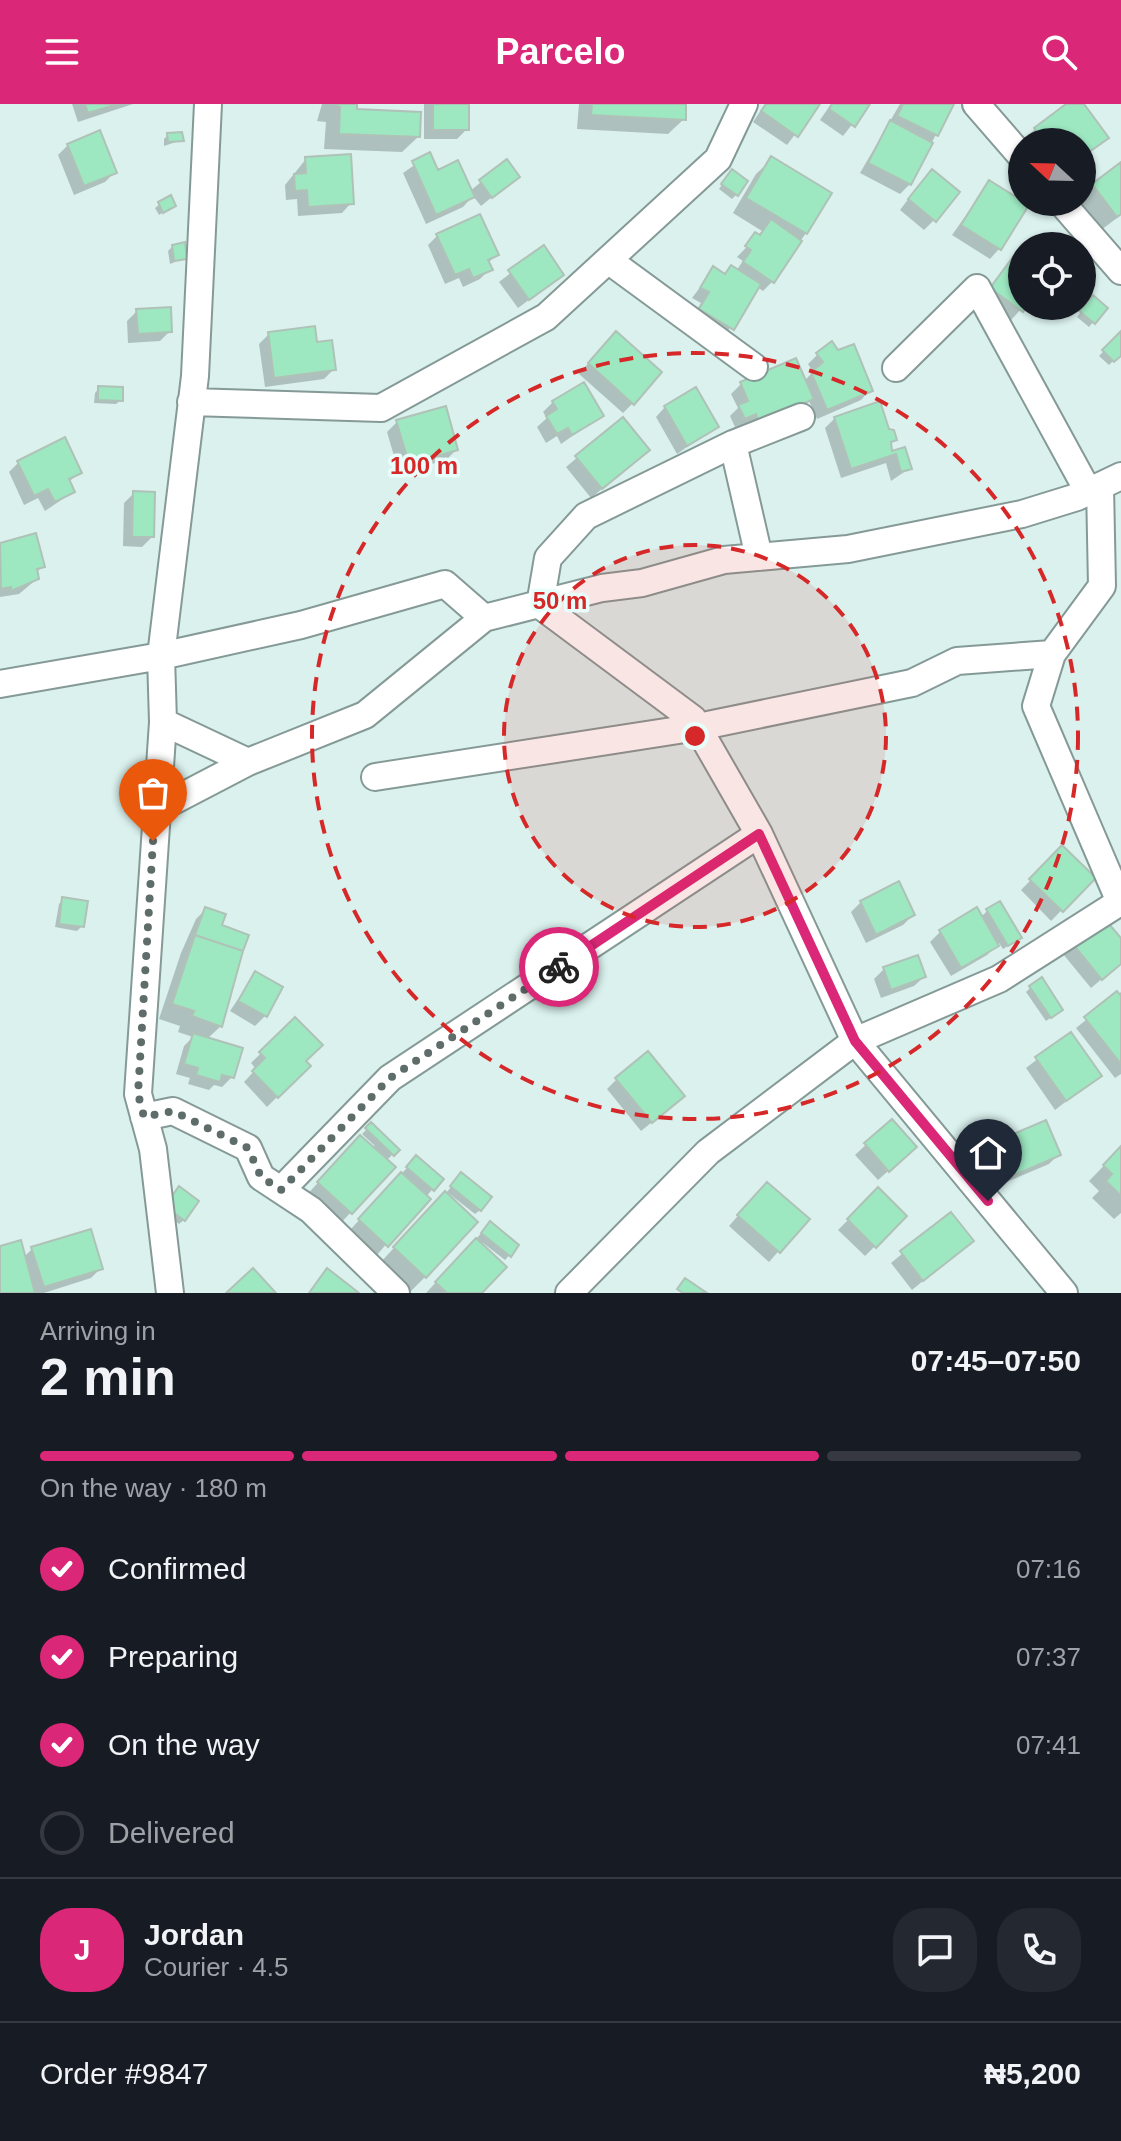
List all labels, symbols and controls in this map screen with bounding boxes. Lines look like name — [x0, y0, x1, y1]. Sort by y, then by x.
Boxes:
icon: menu — [40, 30, 84, 74]
icon: search — [1037, 30, 1081, 74]
text: Parcelo — [495, 31, 626, 72]
north arrow — [1008, 128, 1096, 216]
map controls — [1008, 128, 1096, 320]
button: locate — [1008, 232, 1096, 320]
text: 100 m — [390, 452, 458, 479]
text: 50 m — [533, 587, 587, 614]
centre of rings — [681, 722, 709, 750]
pin — [119, 759, 187, 841]
icon: bag — [131, 771, 175, 815]
courier — [519, 927, 599, 1007]
icon: bike — [537, 945, 581, 989]
pin — [954, 1119, 1022, 1201]
icon: home — [966, 1131, 1010, 1175]
text: Arriving in — [40, 1316, 156, 1346]
text: 07:45–07:50 — [911, 1344, 1081, 1377]
text: 2 min — [40, 1348, 176, 1406]
text: On the way · 180 m — [40, 1473, 267, 1503]
icon: check — [40, 1547, 84, 1591]
text: Confirmed — [108, 1552, 246, 1585]
text: 07:16 — [1016, 1554, 1081, 1584]
icon: check — [40, 1635, 84, 1679]
text: Preparing — [108, 1640, 238, 1673]
text: 07:37 — [1016, 1642, 1081, 1672]
icon: check — [40, 1723, 84, 1767]
text: On the way — [108, 1728, 260, 1761]
text: 07:41 — [1016, 1730, 1081, 1760]
text: Delivered — [108, 1816, 235, 1849]
button: chat — [893, 1908, 977, 1992]
button: phone — [997, 1908, 1081, 1992]
text: Jordan — [144, 1918, 244, 1951]
text: J — [74, 1933, 90, 1966]
text: Courier · 4.5 — [144, 1952, 289, 1982]
text: Order #9847 — [40, 2057, 208, 2090]
text: ₦5,200 — [984, 2057, 1081, 2090]

